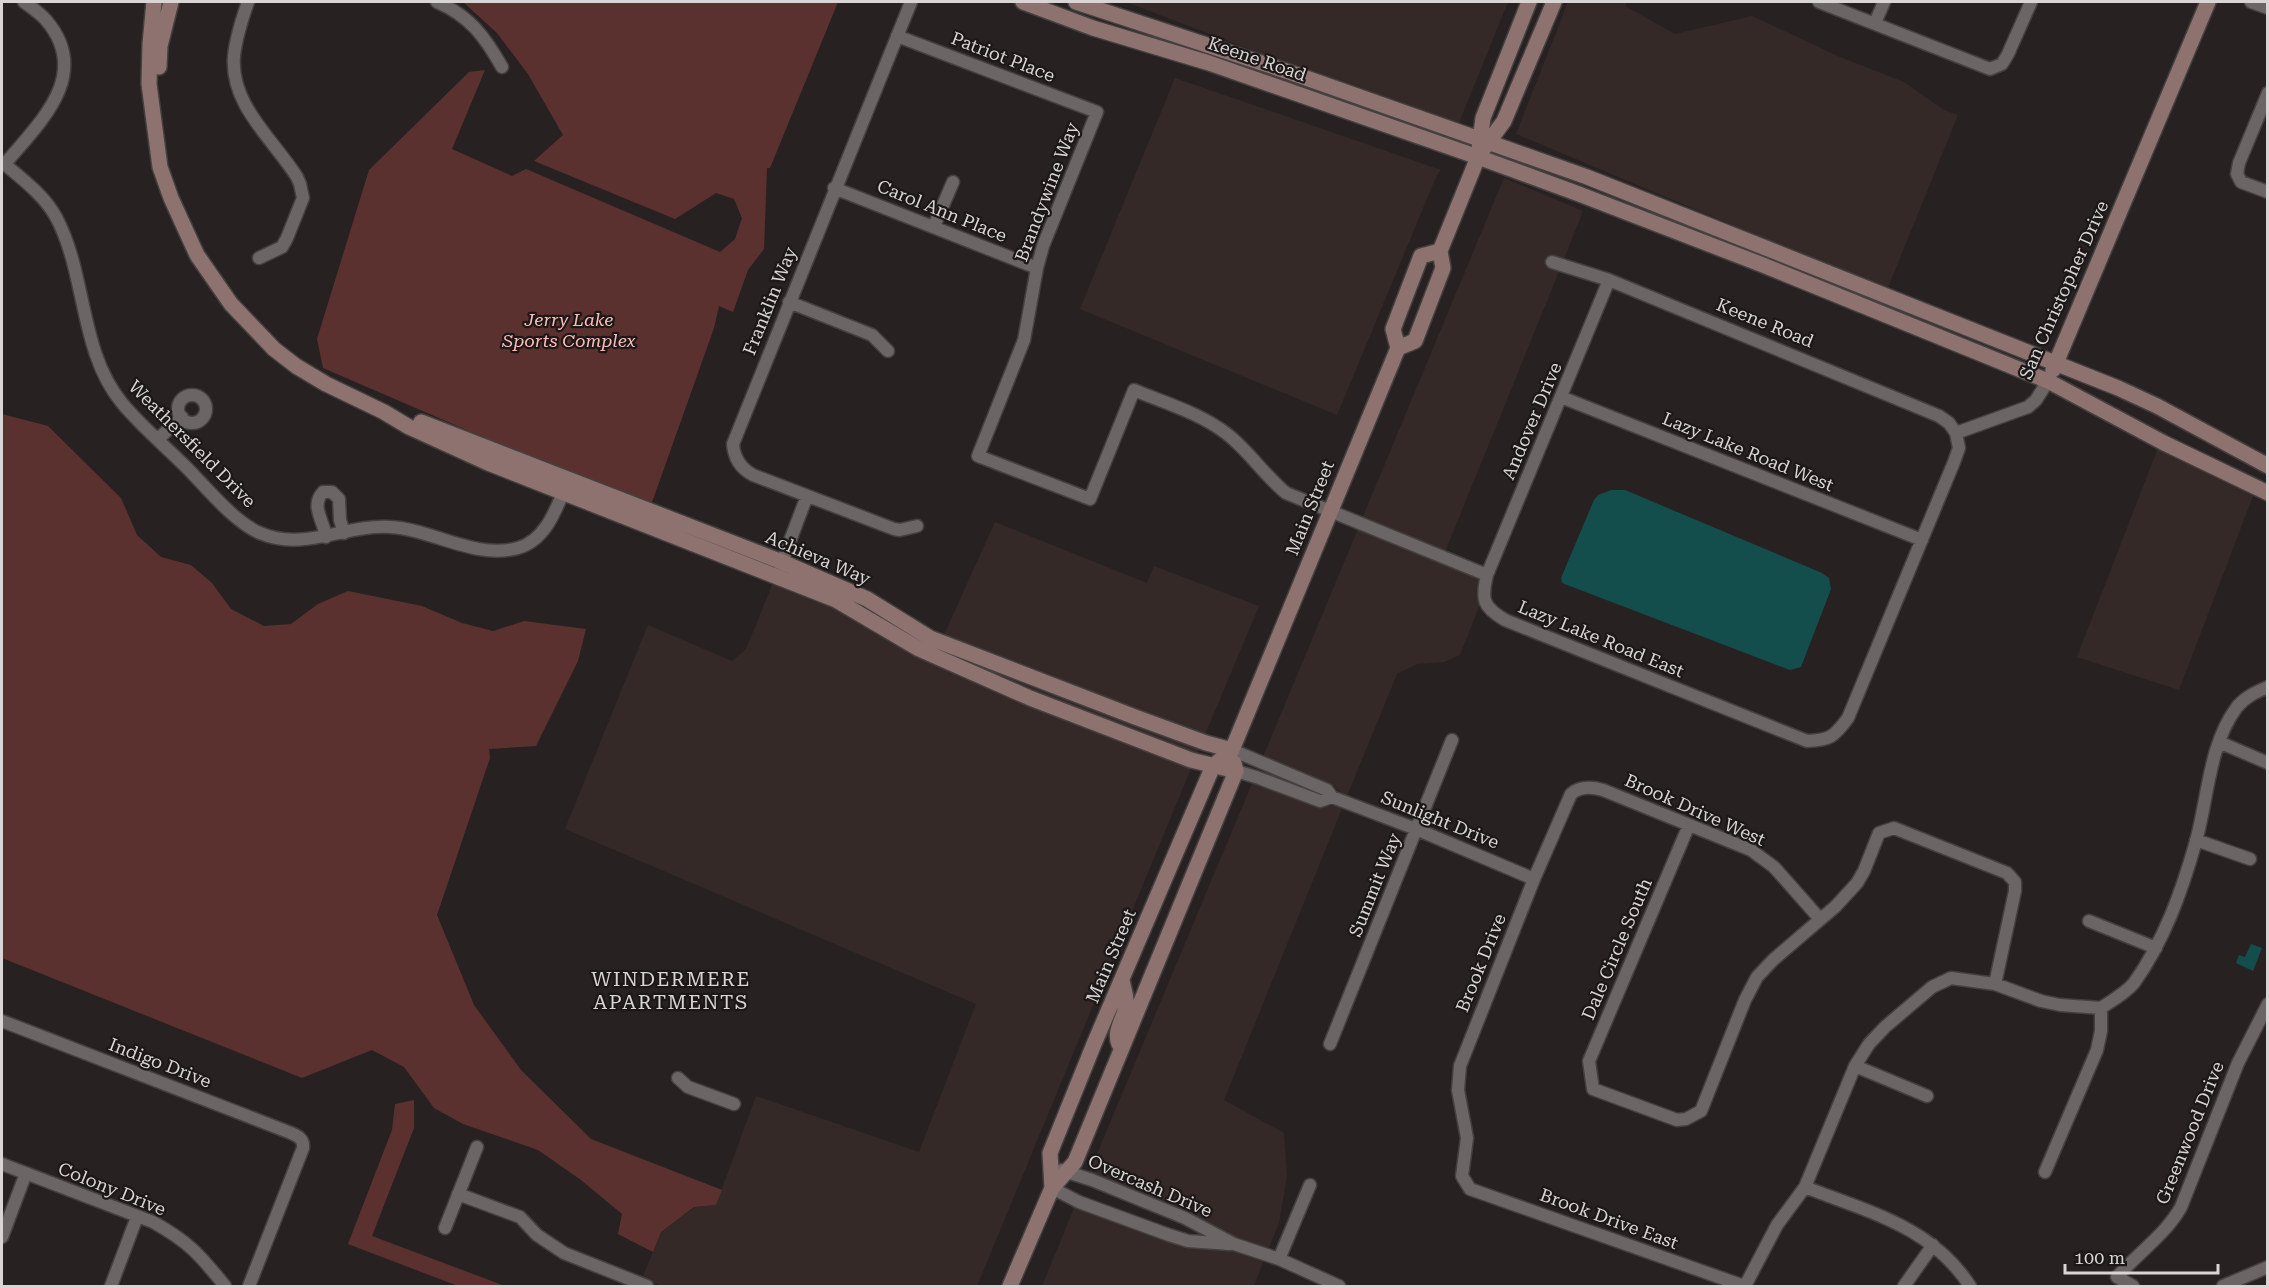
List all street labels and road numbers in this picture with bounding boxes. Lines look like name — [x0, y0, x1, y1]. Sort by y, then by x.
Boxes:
street label: Patriot Place — [948, 27, 1058, 86]
street label: Keene Road — [1205, 32, 1310, 85]
street label: Brandywine Way — [1010, 119, 1083, 264]
street label: Carol Ann Place — [874, 175, 1010, 246]
street label: San Christopher Drive — [2015, 197, 2113, 382]
street label: Franklin Way — [738, 243, 801, 358]
street label: Keene Road — [1714, 294, 1817, 352]
street label: Andover Drive — [1497, 359, 1566, 483]
street label: Weathersfield Drive — [124, 376, 260, 512]
street label: Lazy Lake Road West — [1660, 408, 1837, 496]
street label: Main Street — [1281, 457, 1338, 558]
street label: Achieva Way — [763, 526, 874, 589]
street label: Lazy Lake Road East — [1515, 596, 1687, 681]
street label: Brook Drive West — [1622, 769, 1769, 850]
street label: Sunlight Drive — [1378, 786, 1502, 853]
street label: Summit Way — [1344, 830, 1405, 940]
street label: Dale Circle South — [1577, 874, 1656, 1023]
street label: Main Street — [1081, 905, 1140, 1006]
street label: Brook Drive — [1451, 910, 1510, 1015]
street label: Indigo Drive — [106, 1033, 214, 1092]
street label: Greenwood Drive — [2151, 1058, 2228, 1207]
street label: Overcash Drive — [1085, 1150, 1216, 1221]
street label: Colony Drive — [55, 1157, 169, 1220]
street label: Brook Drive East — [1537, 1184, 1681, 1253]

